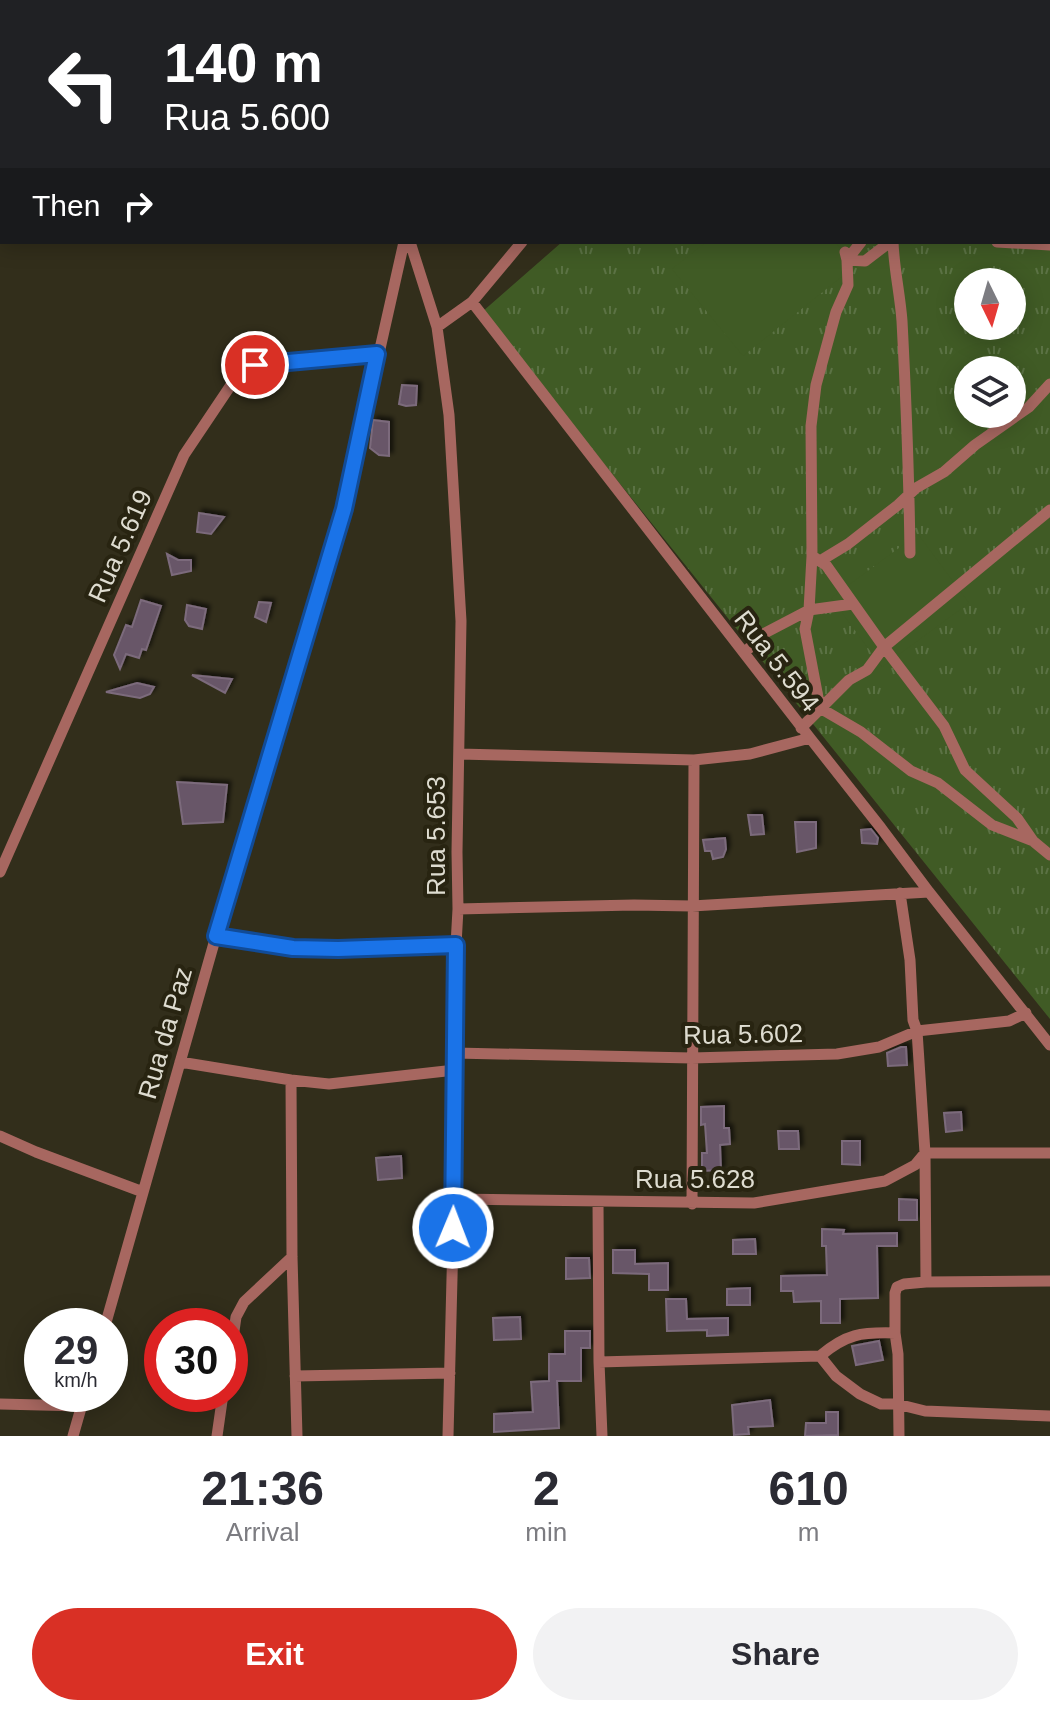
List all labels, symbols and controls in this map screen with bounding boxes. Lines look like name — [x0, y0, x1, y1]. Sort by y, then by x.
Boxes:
text: 140 m — [164, 31, 323, 94]
icon: left — [32, 32, 136, 136]
text: Rua 5.600 — [164, 97, 330, 138]
icon: right — [116, 184, 160, 228]
text: Then — [32, 189, 100, 222]
north arrow — [954, 268, 1026, 340]
map controls — [954, 268, 1026, 428]
pin — [221, 331, 289, 399]
icon: arrive — [233, 343, 277, 387]
button: layers — [954, 356, 1026, 428]
street label: Rua 5.619 — [82, 485, 158, 607]
street label: Rua 5.594 — [728, 604, 826, 718]
street label: Rua 5.653 — [421, 776, 451, 896]
street label: Rua da Paz — [132, 964, 198, 1102]
street label: Rua 5.602 — [683, 1018, 803, 1050]
street label: Rua 5.628 — [635, 1164, 755, 1194]
position arrow — [411, 1186, 495, 1270]
speed limit sign: 30 — [144, 1308, 248, 1412]
text: 29 — [54, 1328, 98, 1372]
text: km/h — [54, 1369, 98, 1391]
text: 21:36 — [201, 1462, 324, 1515]
text: 2 — [533, 1462, 560, 1515]
text: 610 — [769, 1462, 849, 1515]
text: Arrival — [226, 1517, 300, 1547]
text: min — [525, 1517, 567, 1547]
text: m — [798, 1517, 819, 1547]
button: Exit — [32, 1608, 517, 1700]
button: Share — [533, 1608, 1018, 1700]

